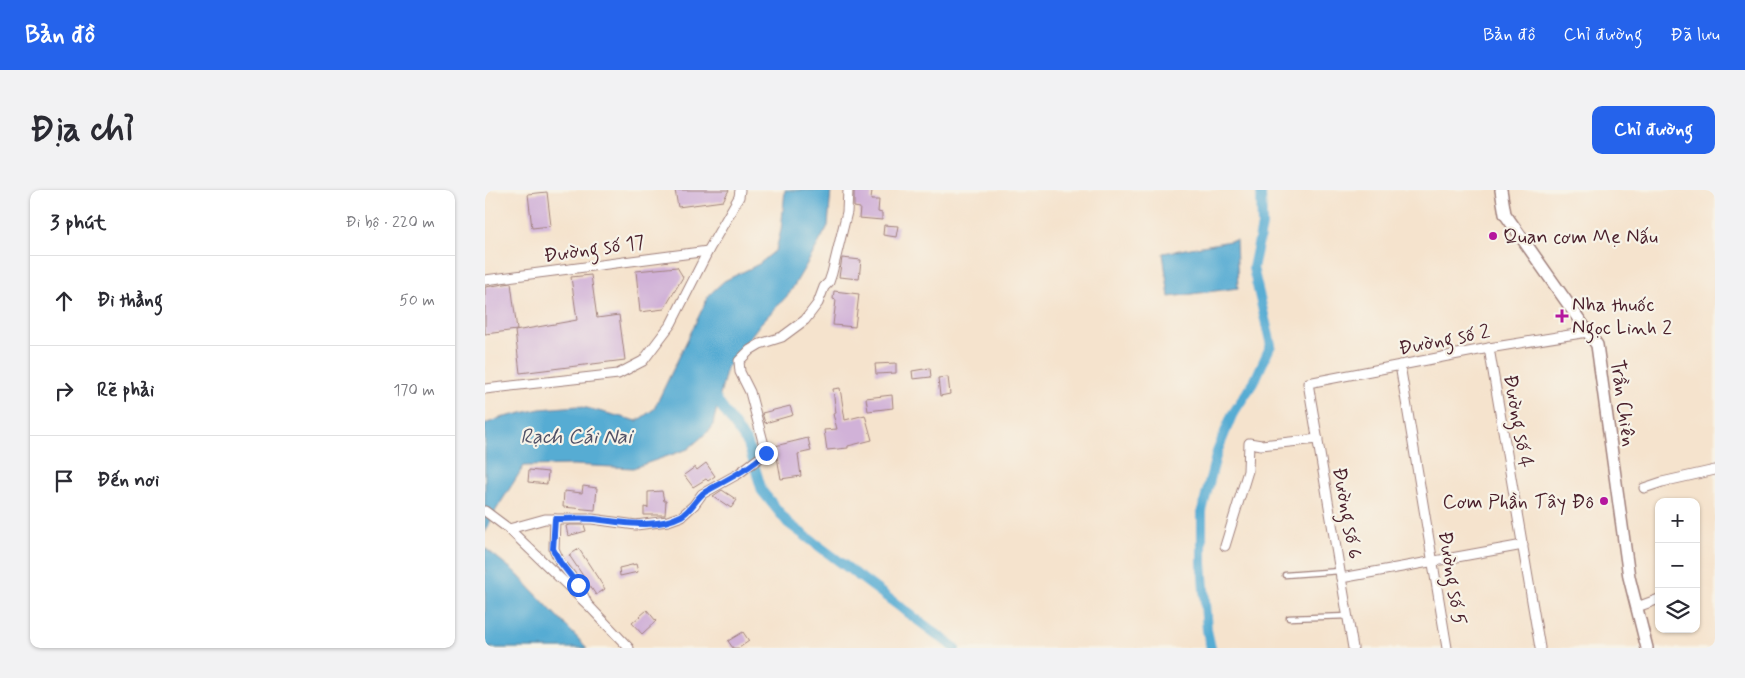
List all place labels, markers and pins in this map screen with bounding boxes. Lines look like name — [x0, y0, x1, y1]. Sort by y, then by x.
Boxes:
place label: Quan cơm Mẹ Nấu — [1503, 224, 1658, 251]
marker: Quan cơm Mẹ Nấu — [1487, 230, 1499, 242]
place label: Nha thuốc Ngọc Linh 2 — [1572, 292, 1672, 344]
marker: Nha thuốc Ngọc Linh 2 — [1556, 310, 1568, 322]
place label: Cơm Phần Tây Đô — [1443, 489, 1594, 516]
marker: Cơm Phần Tây Đô — [1598, 495, 1610, 507]

